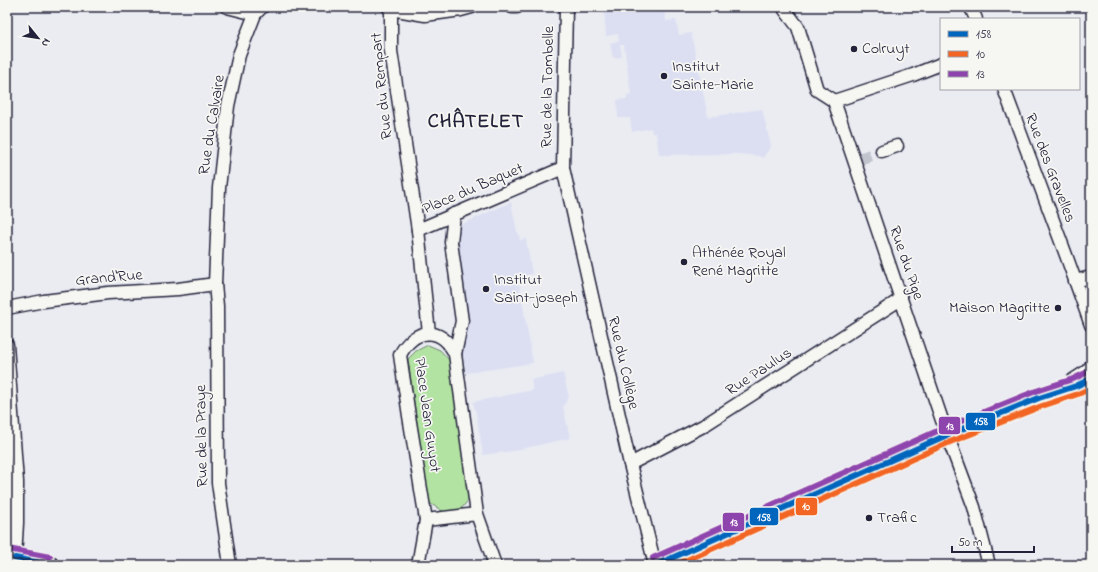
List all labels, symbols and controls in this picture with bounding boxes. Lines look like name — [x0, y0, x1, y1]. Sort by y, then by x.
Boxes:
north arrow — [18, 18, 58, 58]
legend — [940, 18, 1080, 90]
street label: Rue de la Tombelle — [535, 25, 561, 148]
text: 158 — [976, 26, 992, 44]
street label: Rue du Rempart — [364, 31, 400, 141]
text: N — [37, 35, 55, 50]
place label: Colruyt — [862, 37, 910, 61]
marker: Colruyt — [849, 44, 859, 54]
text: 10 — [976, 46, 985, 64]
place label: Institut Sainte-Marie — [672, 55, 754, 97]
text: 13 — [976, 66, 985, 84]
marker: Institut Sainte-Marie — [659, 71, 669, 81]
street label: Rue du Calvaire — [192, 72, 232, 177]
district label: CHÂTELET — [428, 107, 524, 137]
street label: Rue des Gravelles — [1018, 110, 1082, 226]
street label: Place du Baquet — [419, 157, 528, 221]
street label: Rue du Pige — [882, 223, 930, 304]
place label: Athénée Royal René Magritte — [692, 241, 786, 283]
marker: Athénée Royal René Magritte — [679, 257, 689, 267]
street label: Grand'Rue — [74, 263, 144, 293]
place label: Institut Saint-joseph — [494, 268, 578, 310]
marker: Institut Saint-joseph — [481, 284, 491, 294]
place label: Maison Magritte — [949, 296, 1051, 320]
marker: Maison Magritte — [1053, 303, 1063, 313]
street label: Rue du Collège — [601, 314, 646, 413]
street label: Rue Paulus — [721, 341, 797, 403]
street label: Place Jean Guyot — [407, 356, 447, 475]
street label: Rue de la Praye — [189, 384, 215, 487]
line badge: 158 — [965, 412, 996, 431]
text: 158 — [974, 414, 989, 430]
line badge: 13 — [938, 416, 961, 435]
text: 13 — [946, 419, 954, 435]
line badge: 10 — [795, 497, 818, 516]
text: 10 — [802, 499, 810, 515]
place label: Trafic — [877, 506, 918, 530]
line badge: 158 — [749, 507, 779, 526]
text: 158 — [757, 510, 772, 526]
line badge: 13 — [722, 512, 745, 532]
marker: Trafic — [864, 513, 874, 523]
text: 13 — [730, 515, 738, 531]
scale bar — [952, 528, 1034, 554]
text: 50 m — [958, 534, 982, 552]

